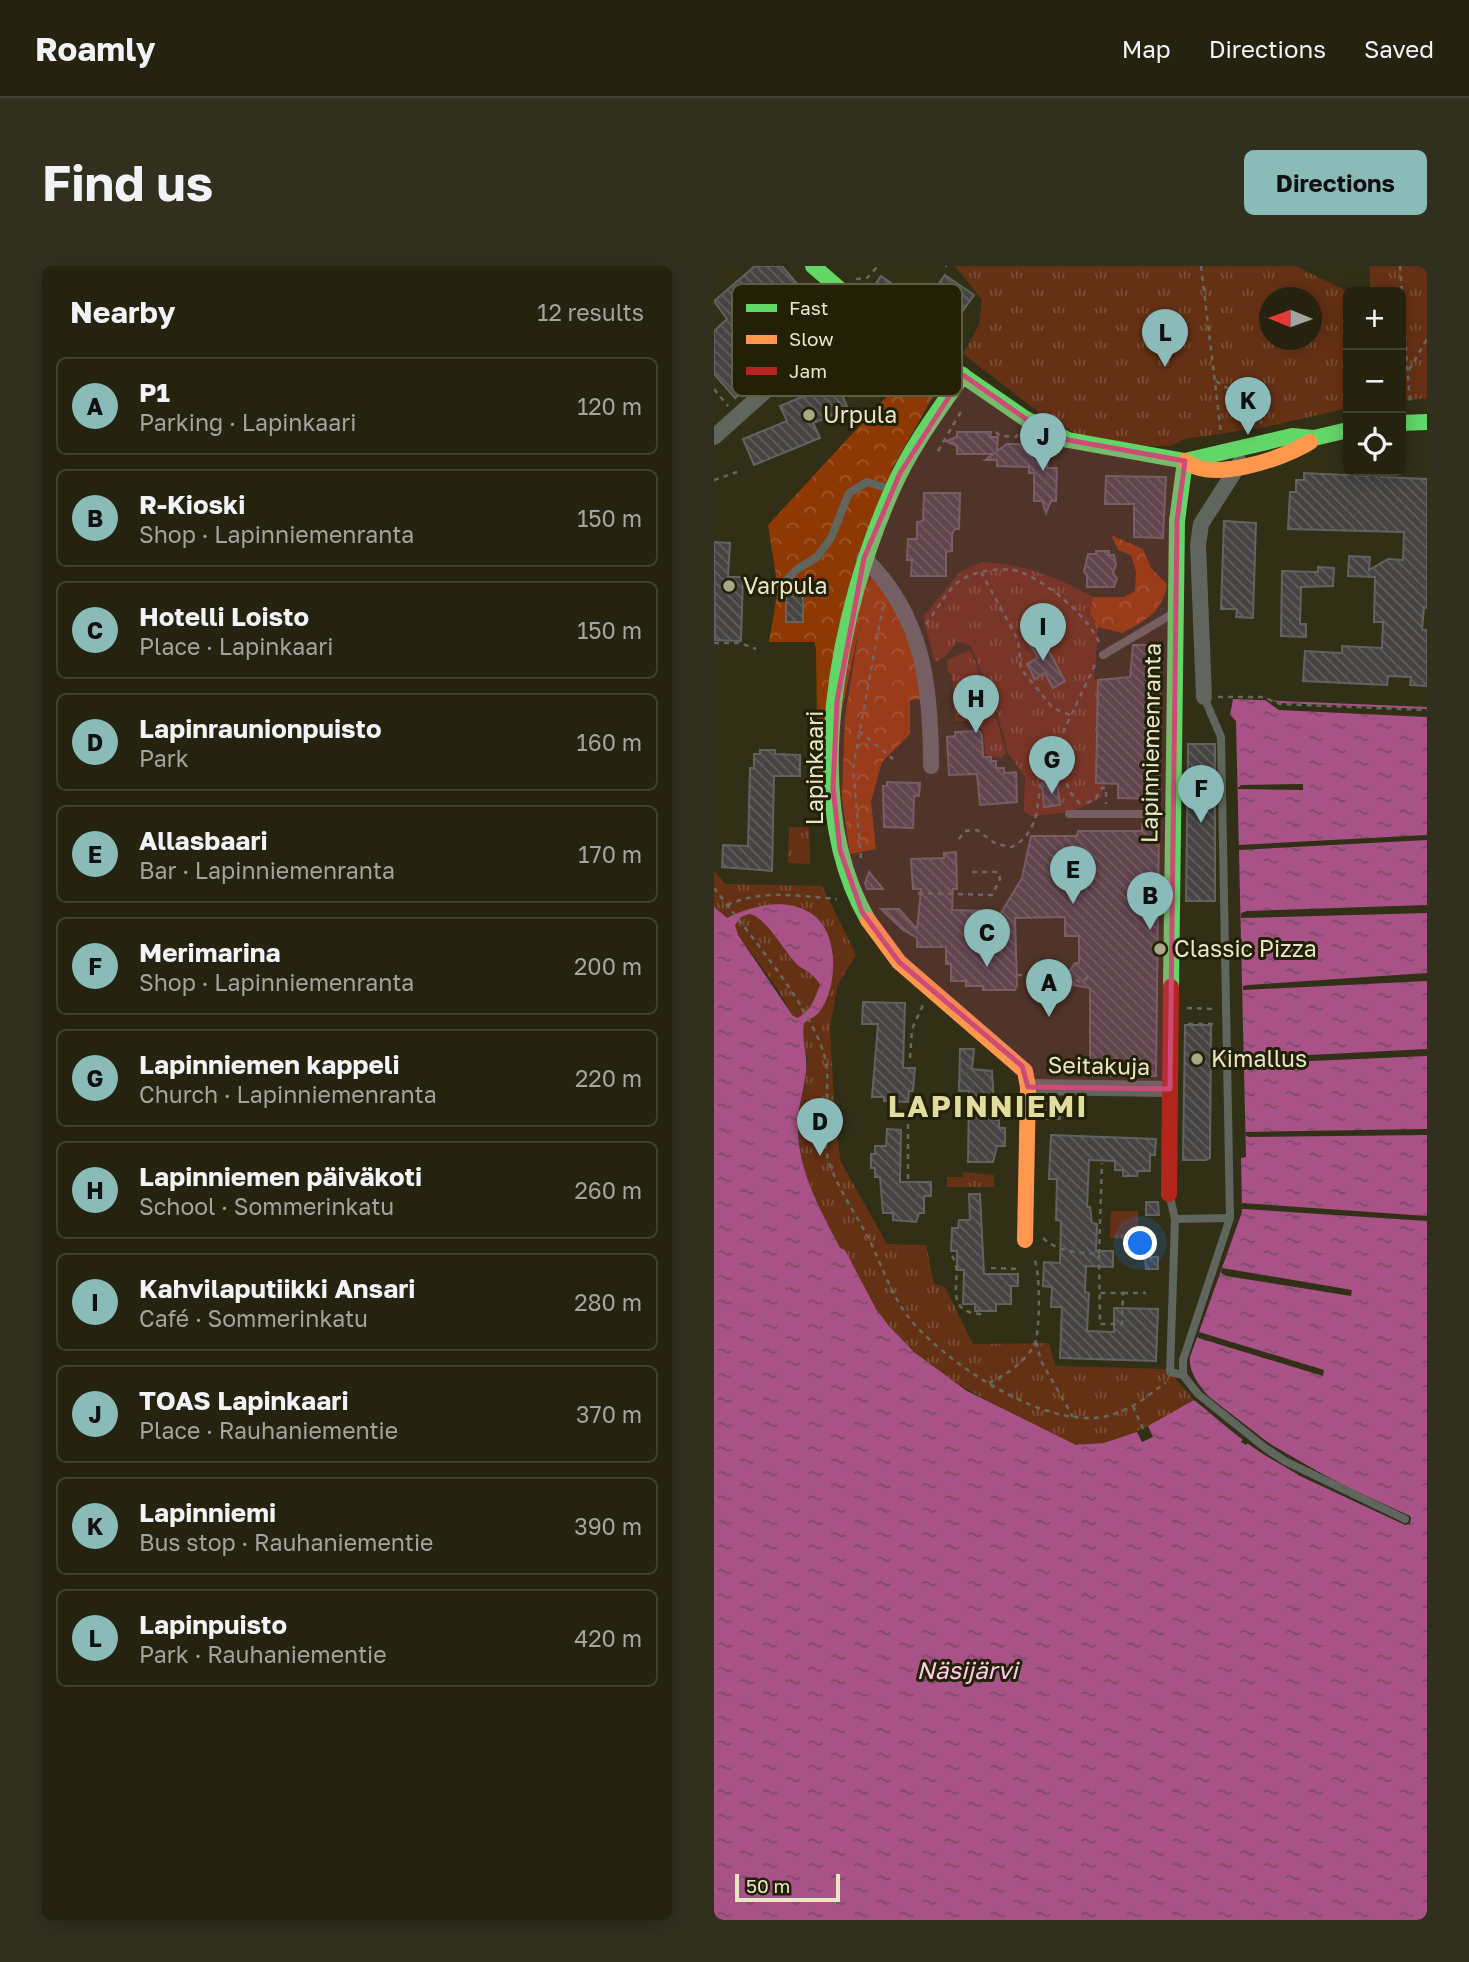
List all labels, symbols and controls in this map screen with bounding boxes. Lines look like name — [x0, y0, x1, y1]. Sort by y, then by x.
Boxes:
text: Roamly — [35, 29, 155, 68]
text: Map — [1122, 34, 1171, 63]
text: Directions — [1209, 34, 1326, 63]
text: Saved — [1364, 34, 1434, 63]
button: Directions — [1244, 150, 1427, 215]
text: Find us — [42, 153, 213, 212]
legend — [732, 284, 962, 396]
north arrow — [1259, 287, 1322, 350]
map controls — [1343, 287, 1406, 476]
button: + — [1343, 287, 1406, 350]
text: Nearby — [70, 294, 175, 330]
text: Fast — [789, 296, 828, 319]
text: 12 results — [537, 298, 644, 326]
pin: L — [1142, 309, 1188, 367]
text: Slow — [789, 327, 834, 350]
button: − — [1343, 350, 1406, 413]
text: Jam — [789, 359, 827, 382]
text: P1 — [139, 377, 170, 408]
pin: K — [1225, 377, 1271, 435]
text: A — [87, 392, 103, 420]
text: 120 m — [577, 392, 642, 420]
place label: Urpula — [823, 400, 897, 428]
marker: Urpula — [801, 407, 817, 423]
text: Parking · Lapinkaari — [139, 408, 356, 436]
pin: J — [1020, 413, 1066, 471]
button: locate — [1343, 413, 1406, 476]
text: R-Kioski — [139, 489, 245, 520]
text: B — [87, 504, 103, 532]
text: 150 m — [577, 504, 642, 532]
text: Shop · Lapinniemenranta — [139, 520, 414, 548]
place label: Varpula — [743, 571, 827, 599]
marker: Varpula — [721, 578, 737, 594]
text: Hotelli Loisto — [139, 601, 309, 632]
pin: I — [1020, 603, 1066, 661]
text: C — [87, 616, 103, 644]
text: 150 m — [577, 616, 642, 644]
text: Place · Lapinkaari — [139, 632, 333, 660]
street label: Lapinniemenranta — [1134, 643, 1166, 843]
pin: H — [953, 675, 999, 733]
street label: Lapinkaari — [800, 711, 828, 825]
text: Lapinraunionpuisto — [139, 713, 382, 744]
text: D — [87, 728, 103, 756]
text: 160 m — [577, 728, 642, 756]
pin: G — [1029, 736, 1075, 794]
text: Park — [139, 744, 189, 772]
pin: F — [1178, 765, 1224, 823]
text: Allasbaari — [139, 825, 268, 856]
text: E — [88, 840, 102, 868]
text: 170 m — [578, 840, 642, 868]
pin: E — [1050, 846, 1096, 904]
text: Bar · Lapinniemenranta — [139, 856, 395, 884]
pin: B — [1127, 872, 1173, 930]
pin: C — [964, 909, 1010, 967]
place label: Classic Pizza — [1174, 934, 1317, 962]
text: Merimarina — [139, 937, 281, 968]
marker: Classic Pizza — [1152, 941, 1168, 957]
text: F — [88, 952, 102, 980]
text: 200 m — [574, 952, 642, 980]
pin: A — [1026, 959, 1072, 1017]
text: Shop · Lapinniemenranta — [139, 968, 414, 996]
place label: Kimallus — [1211, 1044, 1307, 1072]
text: Lapinniemen kappeli — [139, 1049, 400, 1080]
street label: Seitakuja — [1048, 1050, 1151, 1080]
marker: Kimallus — [1189, 1051, 1205, 1067]
text: G — [87, 1064, 103, 1092]
text: 220 m — [575, 1064, 642, 1092]
text: Church · Lapinniemenranta — [139, 1080, 437, 1108]
district label: LAPINNIEMI — [888, 1088, 1088, 1124]
pin: D — [797, 1098, 843, 1156]
text: Lapinniemen päiväkoti — [139, 1161, 422, 1192]
text: H — [86, 1176, 104, 1204]
text: 260 m — [574, 1176, 642, 1204]
text: School · Sommerinkatu — [139, 1192, 394, 1220]
your location — [1123, 1226, 1157, 1260]
text: Kahvilaputiikki Ansari — [139, 1273, 416, 1304]
text: I — [91, 1288, 99, 1316]
text: 280 m — [574, 1288, 642, 1316]
text: Café · Sommerinkatu — [139, 1304, 368, 1332]
text: TOAS Lapinkaari — [139, 1385, 349, 1416]
text: J — [88, 1400, 102, 1428]
text: 370 m — [576, 1400, 642, 1428]
text: Place · Rauhaniementie — [139, 1416, 398, 1444]
text: Lapinniemi — [139, 1497, 276, 1528]
text: K — [87, 1512, 103, 1540]
text: 390 m — [574, 1512, 642, 1540]
text: Bus stop · Rauhaniementie — [139, 1528, 433, 1556]
text: Lapinpuisto — [139, 1609, 287, 1640]
text: L — [88, 1624, 102, 1652]
text: 420 m — [574, 1624, 642, 1652]
text: Park · Rauhaniementie — [139, 1640, 387, 1668]
water label: Näsijärvi — [917, 1655, 1020, 1685]
scale bar — [735, 1871, 840, 1903]
text: 50 m — [746, 1874, 790, 1897]

